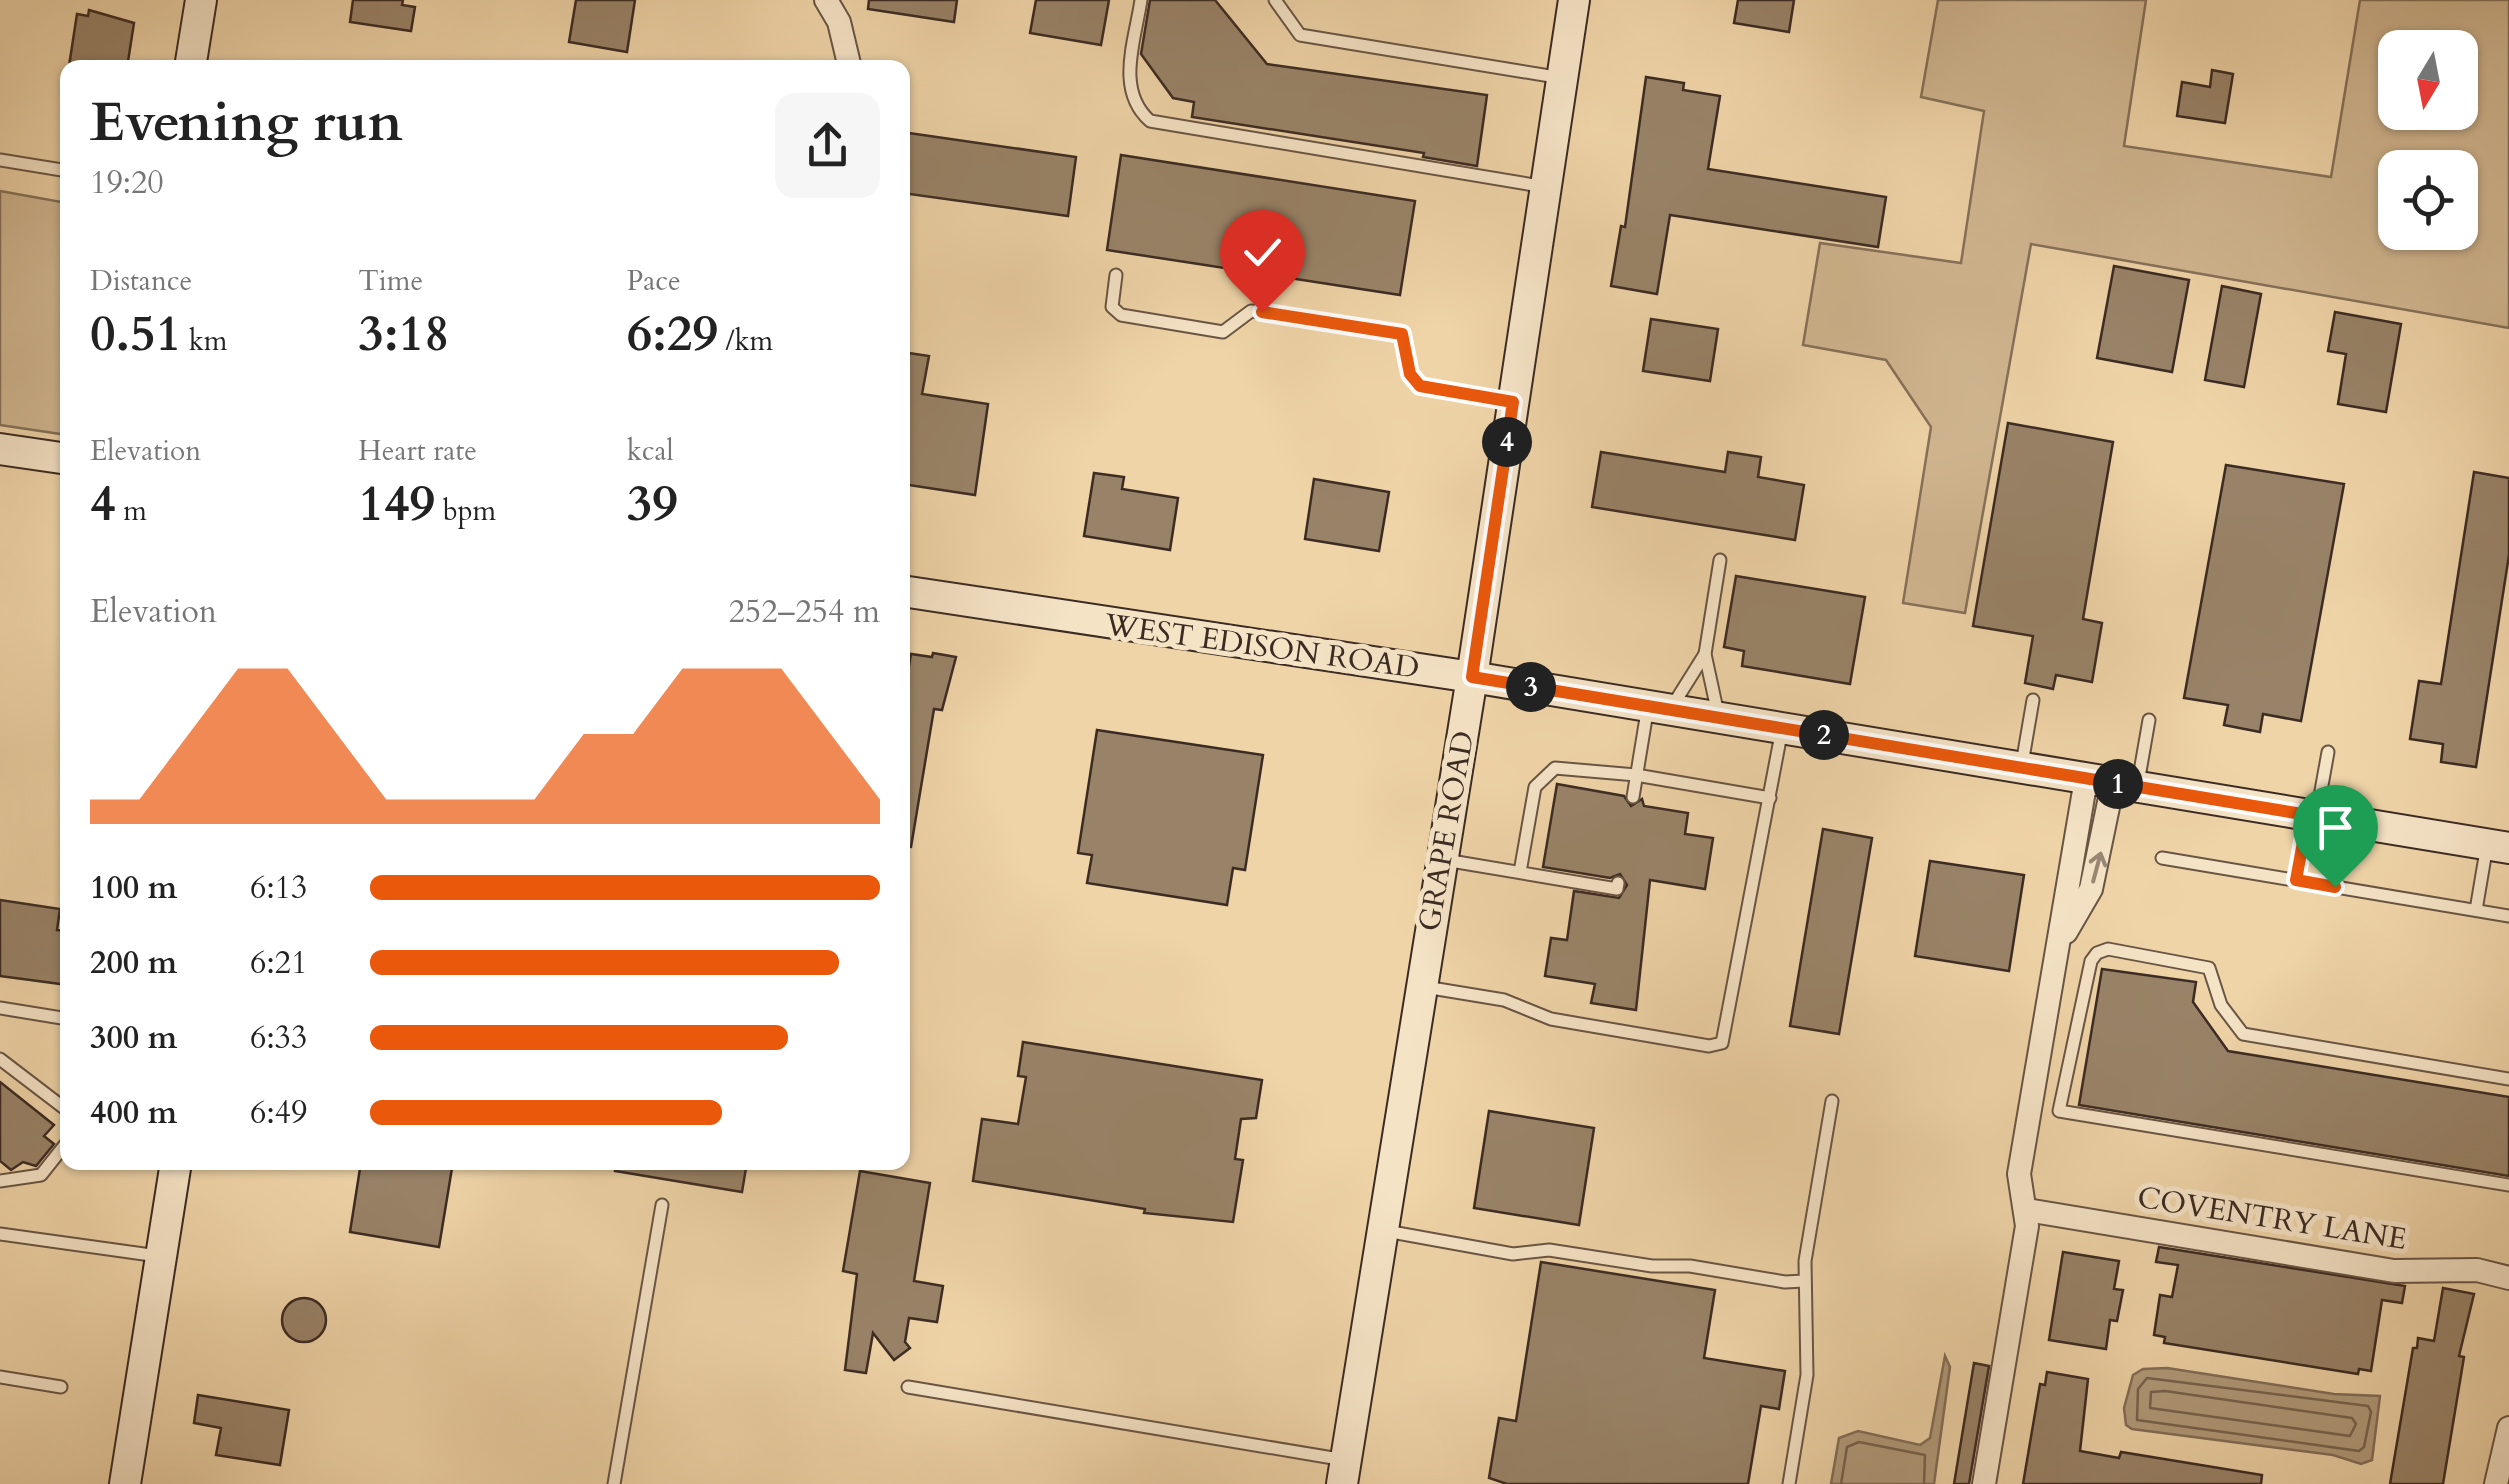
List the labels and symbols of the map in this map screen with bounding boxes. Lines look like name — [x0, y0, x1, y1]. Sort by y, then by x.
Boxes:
north arrow — [2378, 30, 2478, 130]
pin — [1220, 210, 1305, 313]
pin: 4 — [1482, 417, 1532, 467]
street label: WEST EDISON ROAD — [1101, 604, 1422, 689]
pin: 3 — [1506, 662, 1556, 712]
pin: 2 — [1799, 710, 1849, 760]
street label: GRAPE ROAD — [1409, 728, 1484, 934]
pin: 1 — [2093, 759, 2143, 809]
pin — [2293, 785, 2378, 888]
one-way arrow — [2089, 852, 2108, 884]
street label: COVENTRY LANE — [2134, 1177, 2409, 1260]

